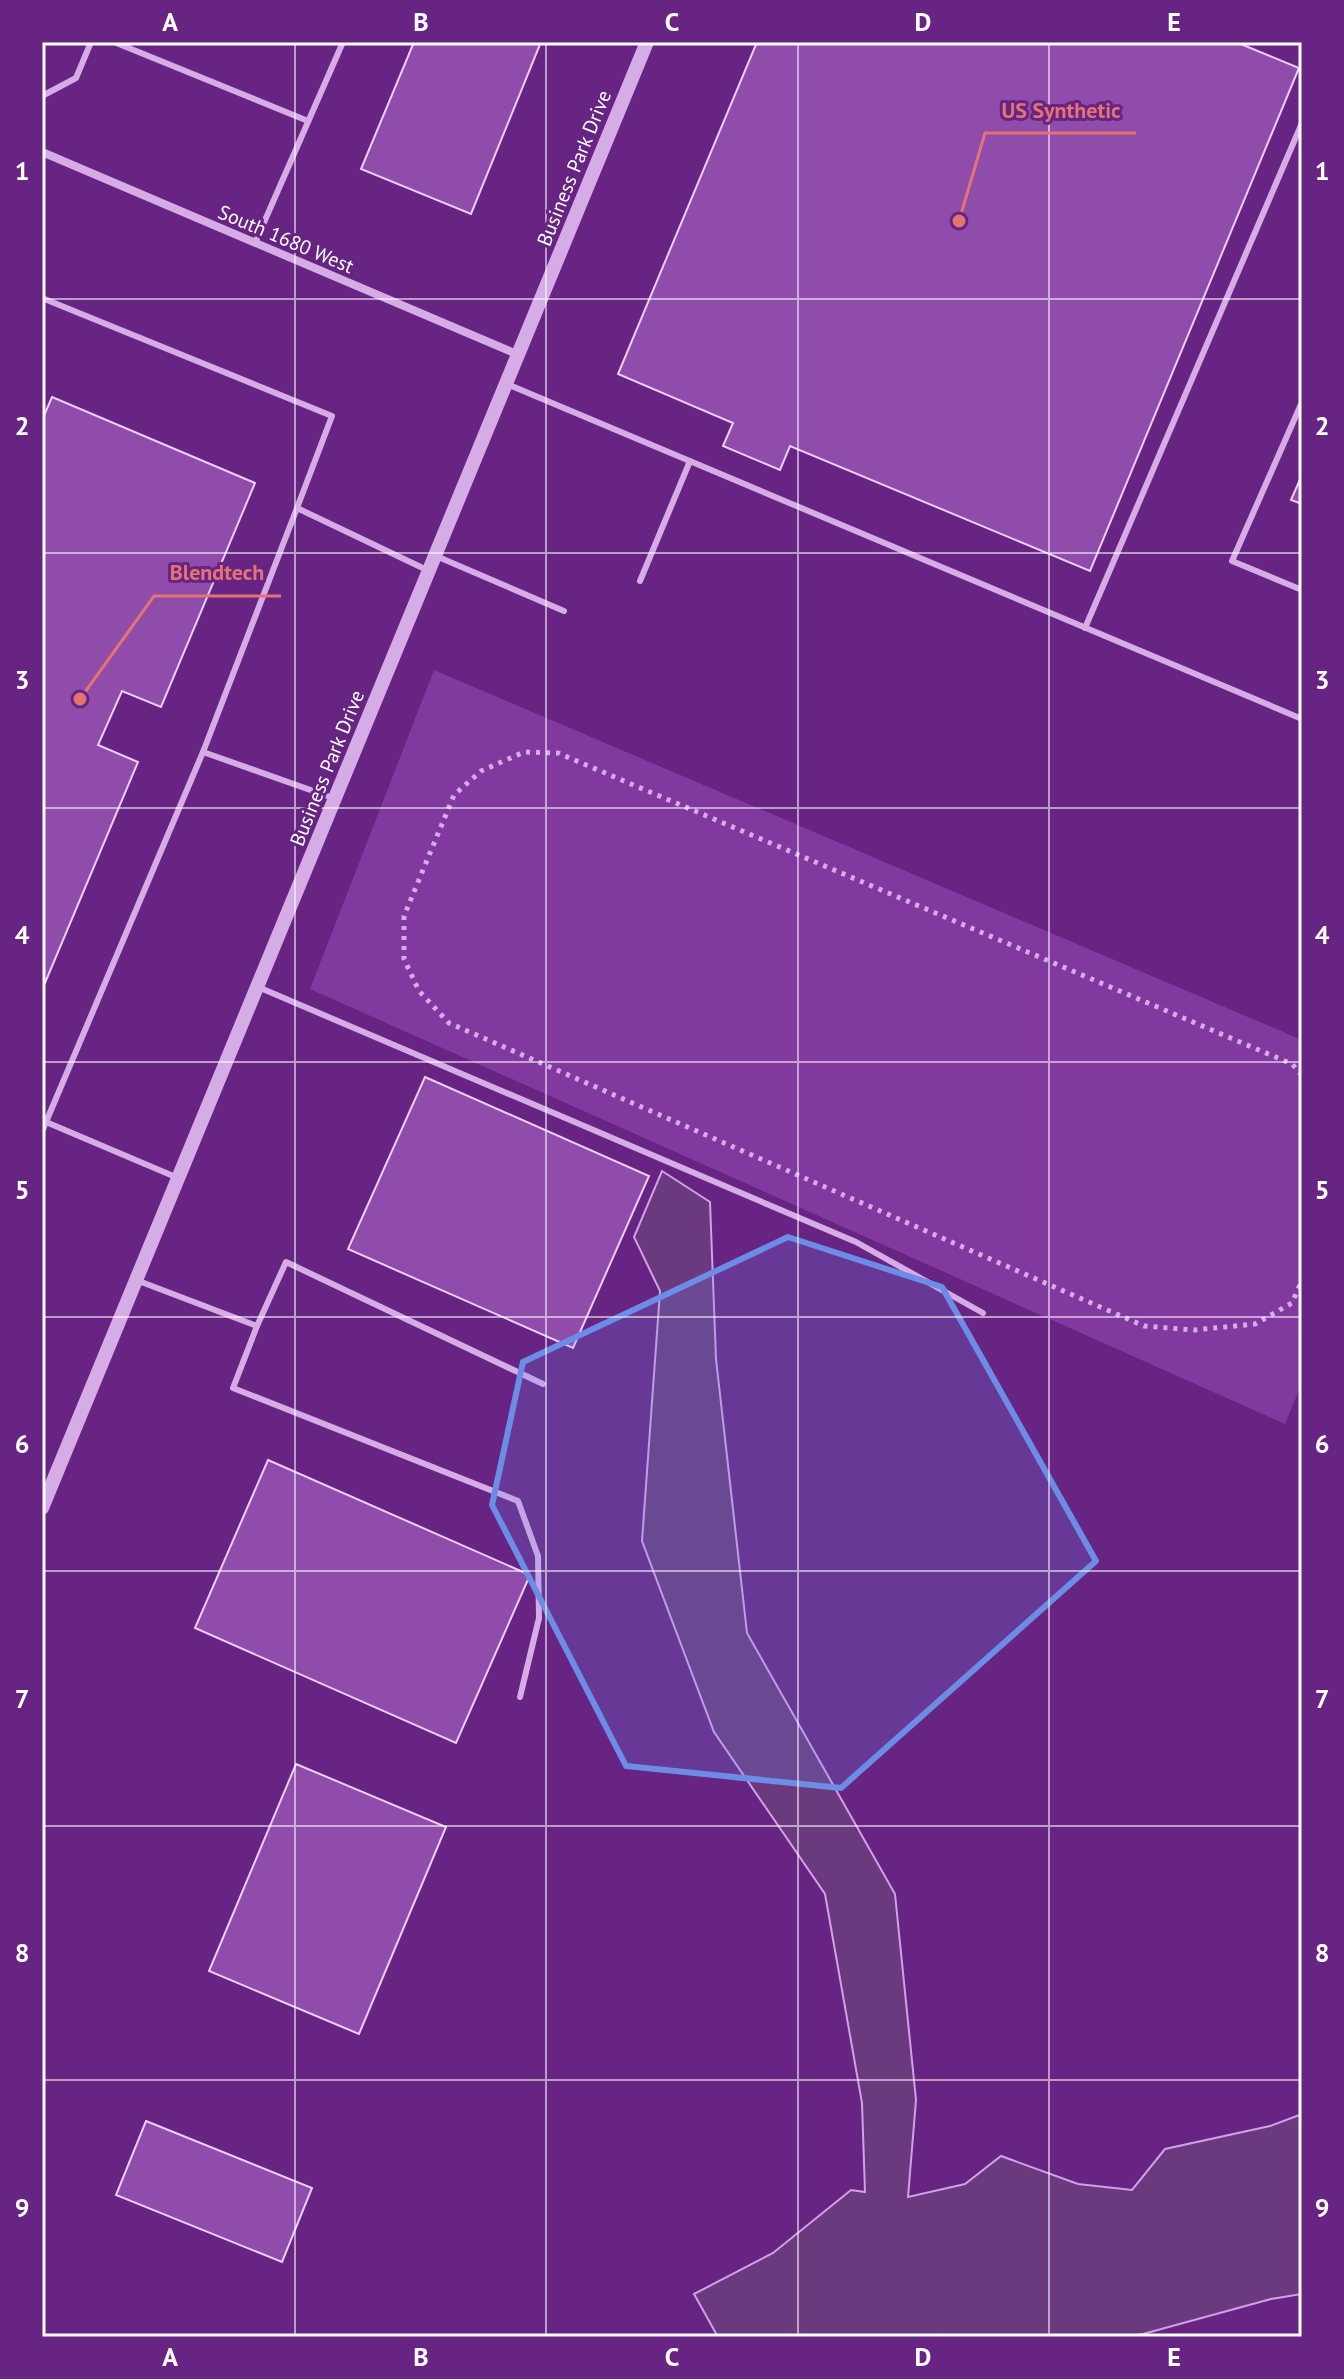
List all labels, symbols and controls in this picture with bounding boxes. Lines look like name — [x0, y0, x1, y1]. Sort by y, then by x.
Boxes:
text: A — [162, 5, 178, 38]
text: B — [413, 5, 429, 38]
text: C — [665, 5, 679, 38]
text: D — [915, 5, 931, 38]
text: E — [1167, 5, 1181, 38]
street label: Business Park Drive — [531, 86, 617, 250]
callout: US Synthetic — [985, 87, 1136, 133]
text: US Synthetic — [1001, 96, 1121, 124]
text: 1 — [15, 154, 29, 187]
text: 1 — [1315, 154, 1329, 187]
street label: South 1680 West — [214, 199, 358, 279]
text: 2 — [15, 409, 29, 442]
text: 2 — [1315, 409, 1329, 442]
callout: Blendtech — [154, 550, 281, 596]
text: Blendtech — [170, 558, 264, 586]
text: 3 — [15, 663, 29, 696]
text: 3 — [1315, 663, 1329, 696]
street label: Business Park Drive — [284, 686, 370, 850]
text: 4 — [15, 918, 30, 951]
text: 4 — [1315, 918, 1330, 951]
text: 5 — [15, 1173, 29, 1206]
text: 5 — [1315, 1173, 1329, 1206]
text: 6 — [15, 1427, 29, 1460]
text: 6 — [1315, 1427, 1329, 1460]
text: 7 — [15, 1682, 29, 1715]
text: 7 — [1315, 1682, 1329, 1715]
text: 8 — [15, 1936, 29, 1969]
text: 8 — [1315, 1936, 1329, 1969]
text: 9 — [15, 2191, 29, 2224]
text: 9 — [1315, 2191, 1329, 2224]
text: A — [162, 2340, 178, 2373]
text: B — [413, 2340, 429, 2373]
text: C — [665, 2340, 679, 2373]
text: D — [915, 2340, 931, 2373]
text: E — [1167, 2340, 1181, 2373]

